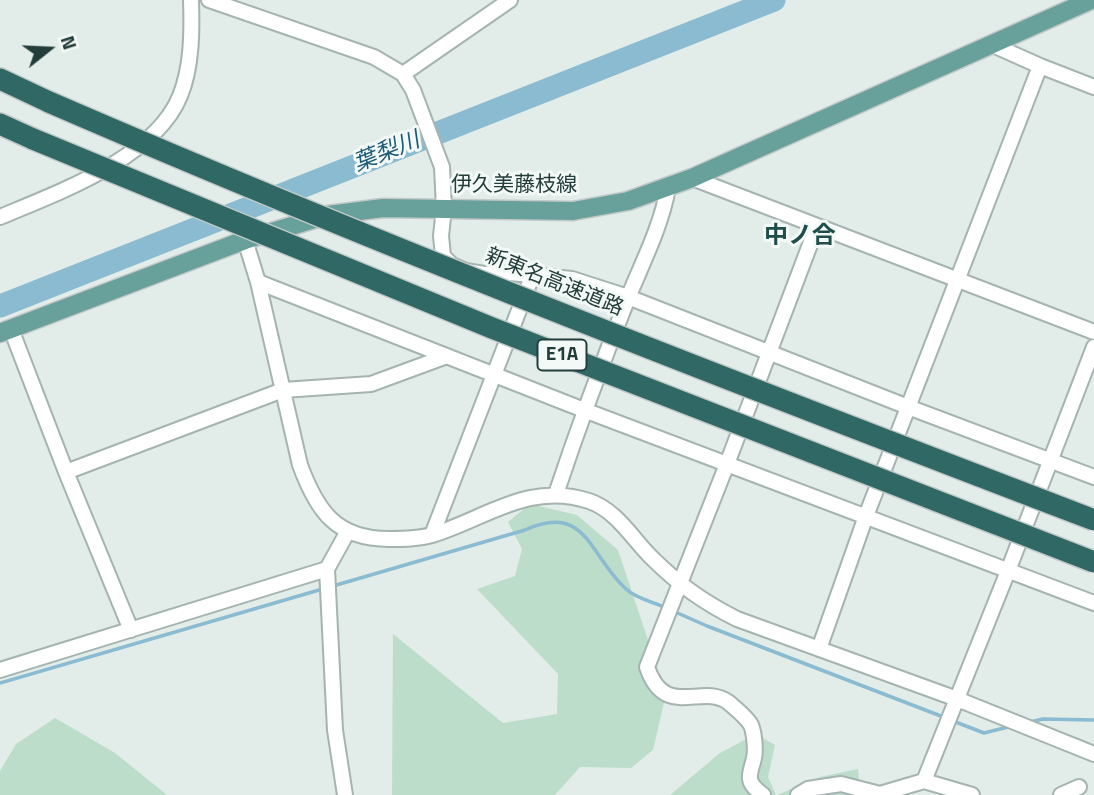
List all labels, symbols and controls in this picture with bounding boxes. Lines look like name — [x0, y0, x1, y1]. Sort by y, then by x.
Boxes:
north arrow — [14, 14, 84, 84]
text: N — [54, 32, 85, 53]
water label: 葉梨川 — [350, 127, 424, 179]
street label: 伊久美藤枝線 — [451, 173, 577, 199]
district label: 中ノ合 — [764, 223, 836, 251]
street label: 新東名高速道路 — [481, 244, 627, 322]
road number: E1A — [538, 340, 586, 370]

